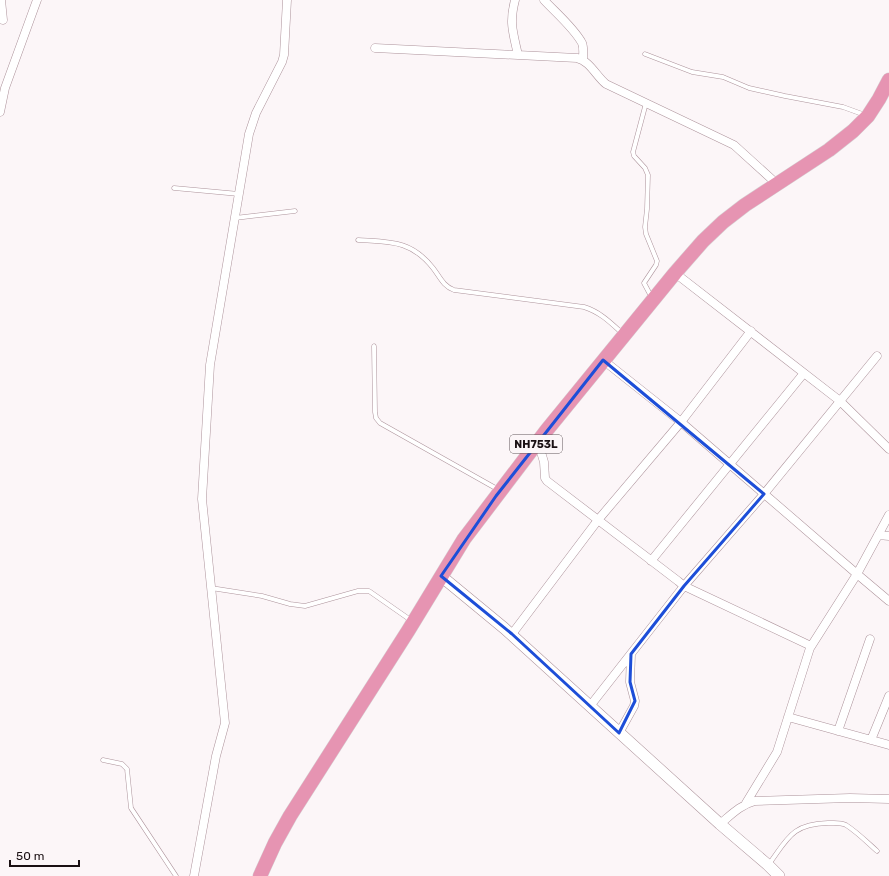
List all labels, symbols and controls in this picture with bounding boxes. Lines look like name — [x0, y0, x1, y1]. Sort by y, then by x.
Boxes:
road number: NH753L — [510, 435, 562, 453]
scale bar — [10, 842, 79, 868]
text: 50 m — [16, 849, 44, 863]

